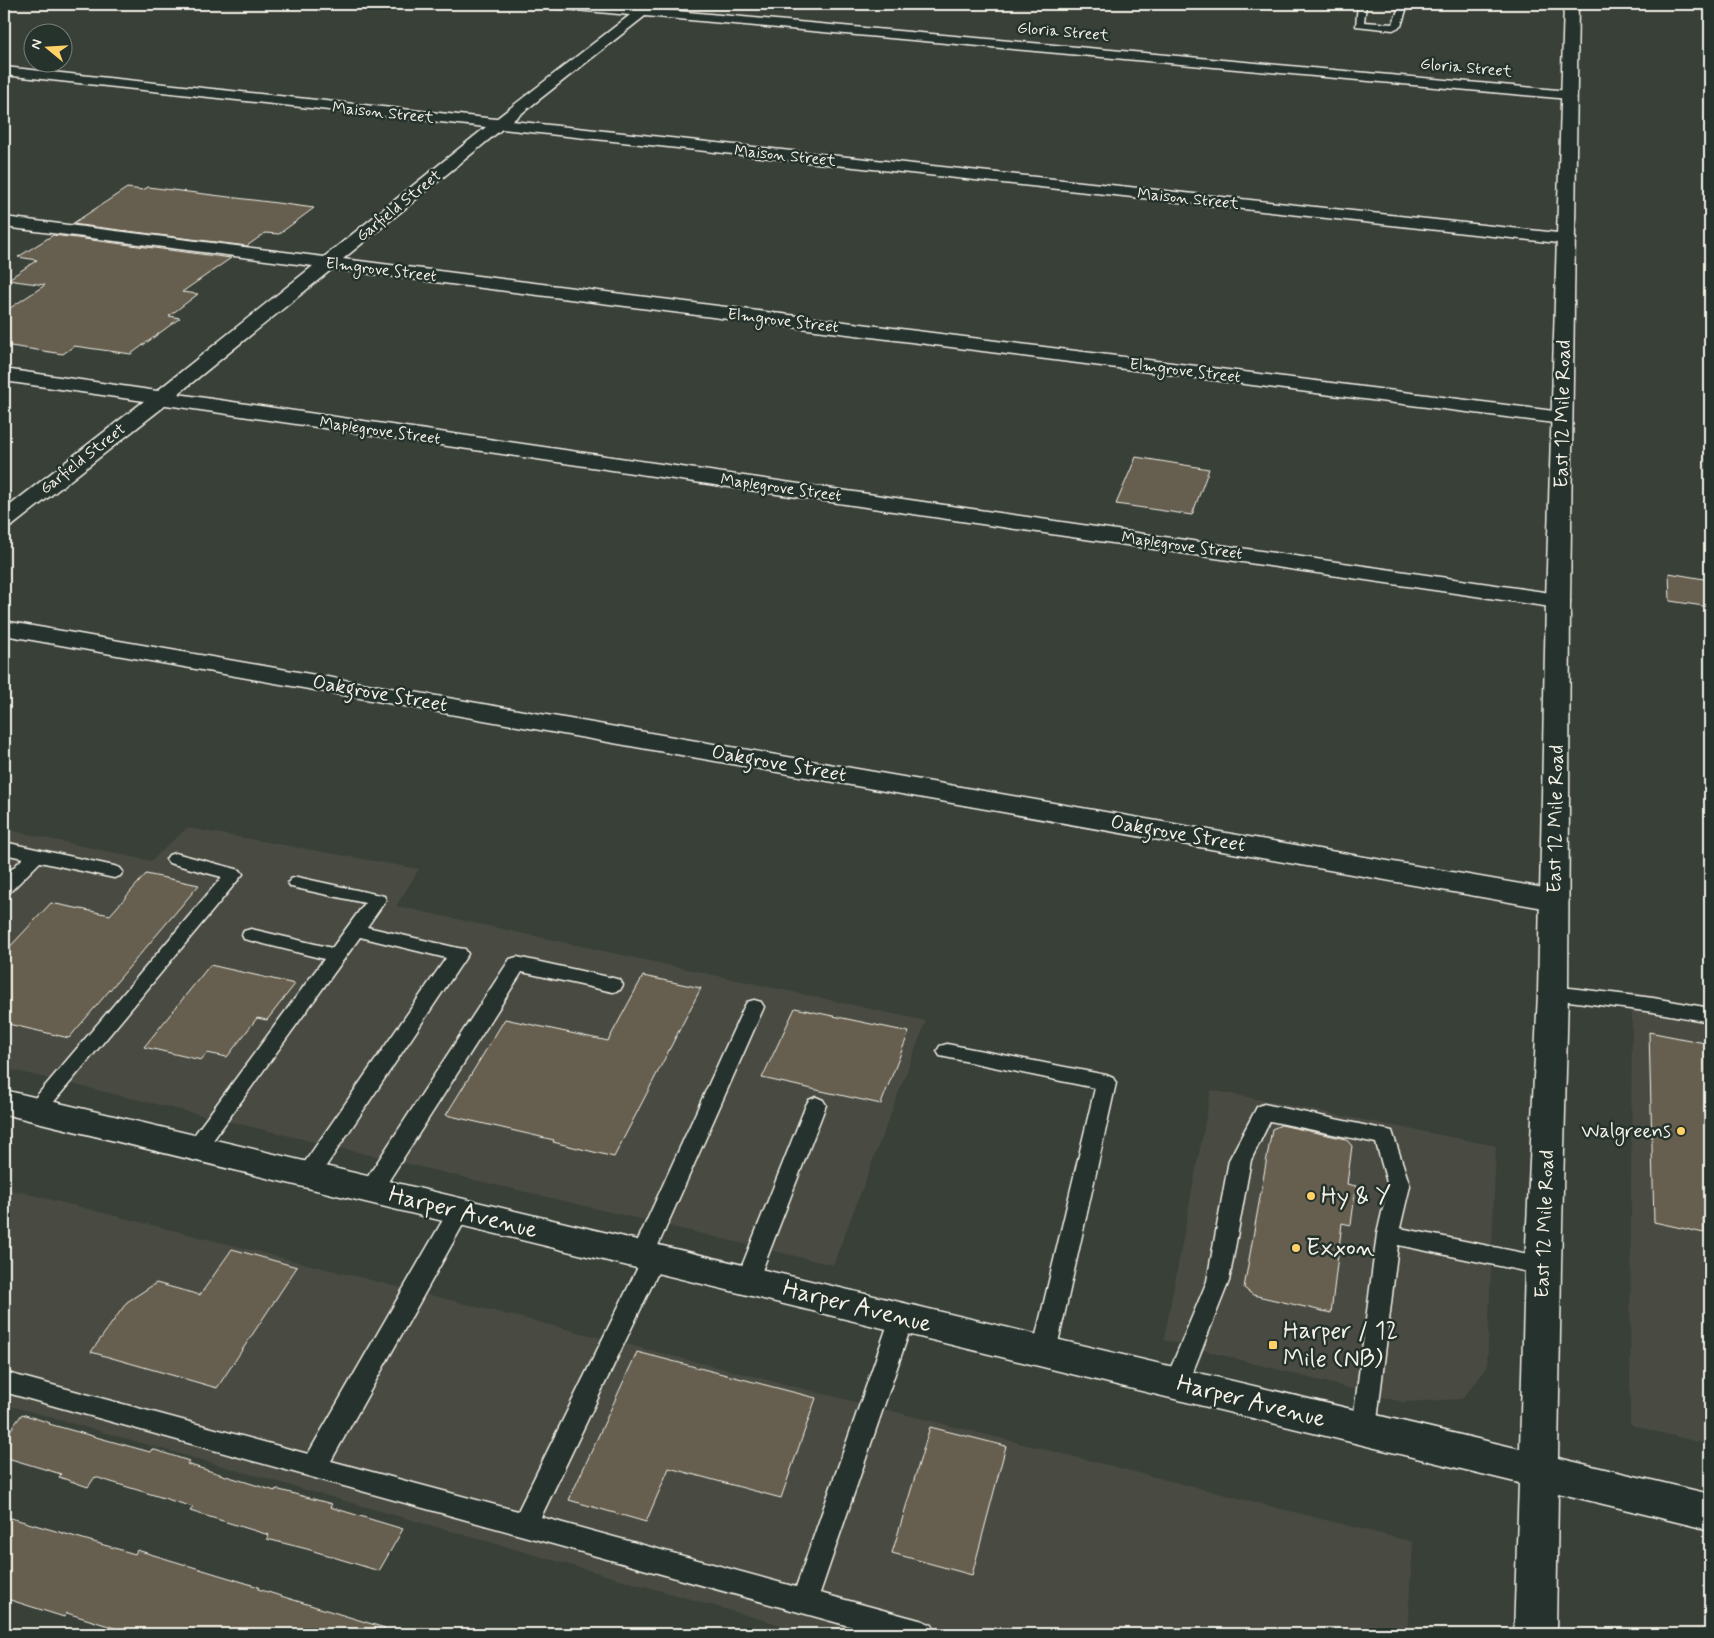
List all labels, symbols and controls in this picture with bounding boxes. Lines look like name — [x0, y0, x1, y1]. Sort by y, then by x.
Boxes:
street label: Gloria Street — [1016, 18, 1110, 47]
north arrow — [22, 22, 72, 72]
text: N — [27, 37, 47, 52]
street label: Gloria Street — [1419, 54, 1513, 83]
street label: Maison Street — [331, 97, 435, 129]
street label: Maison Street — [733, 140, 837, 172]
street label: Garfield Street — [352, 165, 446, 247]
street label: Maison Street — [1136, 183, 1240, 215]
street label: Elmgrove Street — [324, 253, 438, 288]
street label: Elmgrove Street — [726, 304, 840, 339]
street label: East 12 Mile Road — [1548, 340, 1578, 488]
street label: Elmgrove Street — [1128, 354, 1242, 389]
street label: Maplegrove Street — [318, 412, 442, 450]
street label: Garfield Street — [36, 419, 131, 499]
street label: Maplegrove Street — [719, 469, 843, 507]
street label: Maplegrove Street — [1120, 527, 1244, 565]
street label: Oakgrove Street — [310, 669, 450, 721]
street label: Oakgrove Street — [709, 739, 849, 791]
street label: East 12 Mile Road — [1541, 745, 1571, 893]
street label: Oakgrove Street — [1108, 809, 1248, 861]
place label: Walgreens — [1581, 1118, 1671, 1146]
marker: Walgreens — [1675, 1125, 1687, 1137]
street label: East 12 Mile Road — [1529, 1149, 1561, 1299]
street label: Harper Avenue — [385, 1180, 541, 1246]
place label: Hy & Y — [1321, 1181, 1391, 1212]
marker: Hy & Y — [1305, 1190, 1317, 1202]
place label: Exxon — [1306, 1233, 1375, 1264]
marker: Exxon — [1290, 1242, 1302, 1254]
street label: Harper Avenue — [779, 1274, 935, 1340]
place label: Harper / 12 Mile (NB) — [1283, 1316, 1398, 1375]
marker: Harper / 12 Mile (NB) — [1267, 1339, 1279, 1351]
street label: Harper Avenue — [1173, 1369, 1329, 1435]

